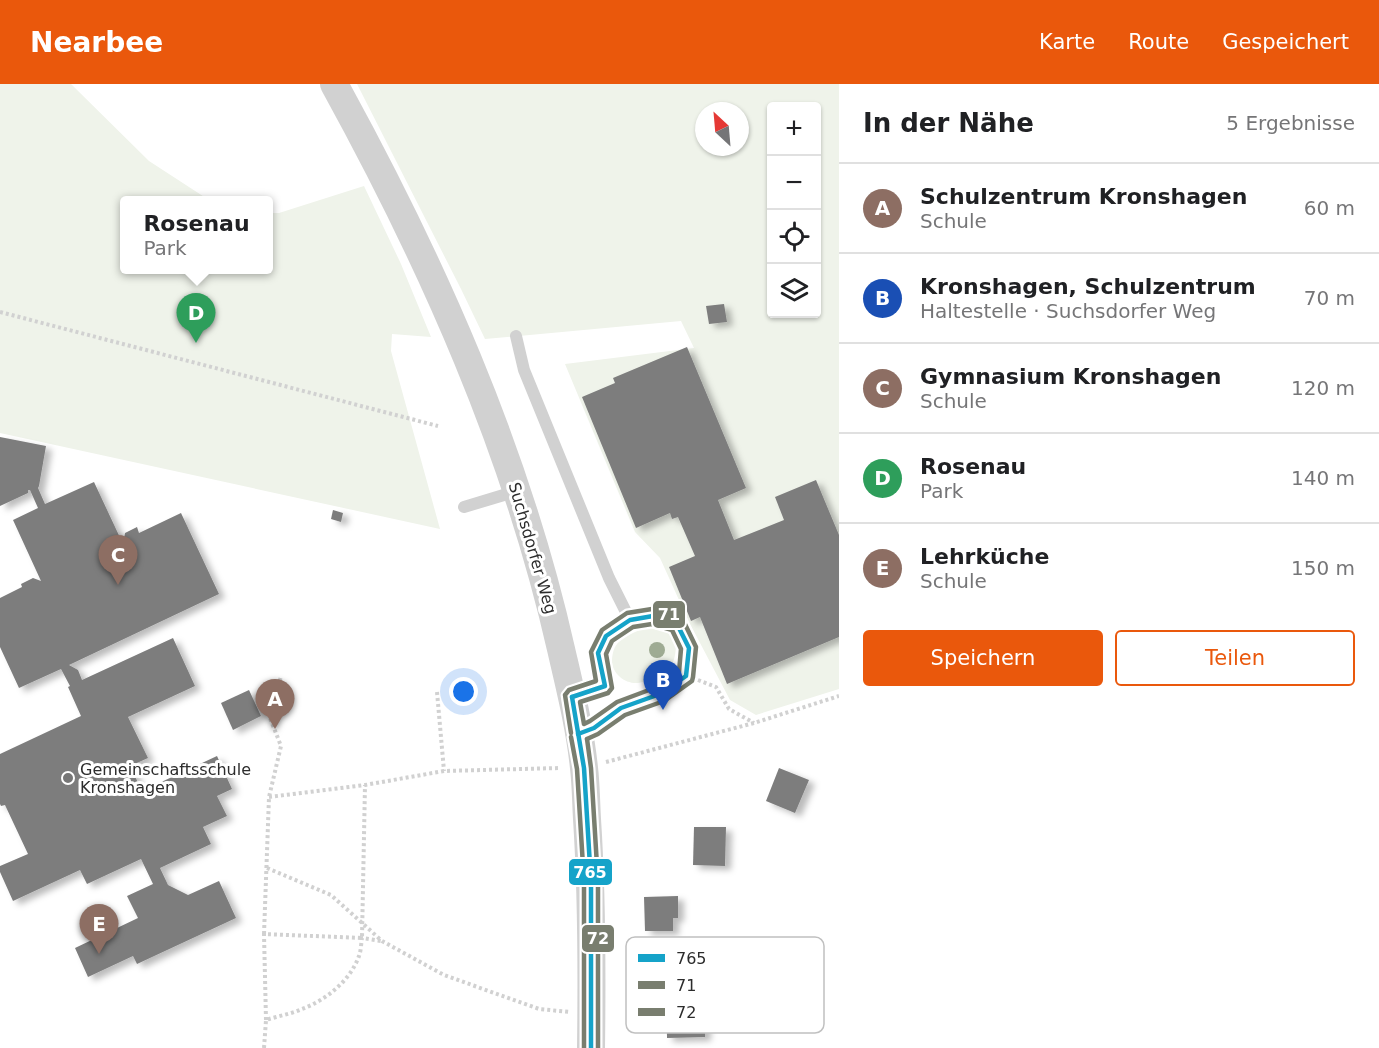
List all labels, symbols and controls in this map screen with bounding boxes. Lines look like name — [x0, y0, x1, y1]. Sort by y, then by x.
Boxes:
text: Nearbee — [30, 26, 163, 59]
text: Karte — [1039, 30, 1095, 54]
text: Route — [1128, 30, 1189, 54]
text: Gespeichert — [1222, 30, 1349, 54]
north arrow — [695, 102, 749, 156]
map controls — [767, 102, 821, 318]
button: + — [767, 102, 821, 156]
text: In der Nähe — [863, 108, 1034, 138]
text: 5 Ergebnisse — [1226, 111, 1355, 135]
button: − — [767, 156, 821, 210]
text: Schulzentrum Kronshagen — [920, 184, 1247, 209]
popup — [120, 196, 273, 274]
text: A — [875, 196, 890, 220]
text: 60 m — [1304, 196, 1355, 220]
text: Schule — [920, 209, 987, 233]
button: locate — [767, 210, 821, 264]
text: Rosenau — [143, 211, 250, 236]
text: Park — [143, 236, 187, 260]
button: layers — [767, 264, 821, 318]
text: Kronshagen, Schulzentrum — [920, 274, 1256, 299]
text: B — [875, 286, 890, 310]
text: 70 m — [1304, 286, 1355, 310]
pin: D — [176, 294, 216, 343]
text: Haltestelle · Suchsdorfer Weg — [920, 299, 1216, 323]
text: Gymnasium Kronshagen — [920, 364, 1221, 389]
text: C — [875, 376, 890, 400]
text: 120 m — [1291, 376, 1355, 400]
text: Schule — [920, 389, 987, 413]
text: Rosenau — [920, 454, 1026, 479]
text: D — [874, 466, 891, 490]
text: 140 m — [1291, 466, 1355, 490]
text: Park — [920, 479, 963, 503]
street label: Suchsdorfer Weg — [505, 480, 560, 616]
pin: C — [98, 536, 138, 585]
text: Lehrküche — [920, 544, 1049, 569]
text: E — [876, 556, 889, 580]
text: 150 m — [1291, 556, 1355, 580]
text: Schule — [920, 569, 987, 593]
line badge: 71 — [652, 600, 686, 629]
text: 71 — [658, 605, 680, 624]
button: Speichern — [863, 630, 1103, 686]
button: Teilen — [1115, 630, 1355, 686]
pin: B — [644, 660, 682, 710]
your location — [449, 677, 478, 706]
pin: A — [256, 680, 294, 729]
place label: Gemeinschaftsschule Kronshagen — [80, 760, 251, 797]
marker: Gemeinschaftsschule Kronshagen — [61, 771, 75, 785]
line badge: 765 — [568, 858, 613, 886]
text: 765 — [573, 863, 607, 882]
pin: E — [80, 904, 118, 954]
line badge: 72 — [581, 924, 615, 953]
text: 72 — [587, 929, 609, 948]
legend — [626, 937, 824, 1033]
text: 765 — [676, 949, 707, 968]
text: 71 — [676, 976, 696, 995]
text: 72 — [676, 1003, 696, 1022]

